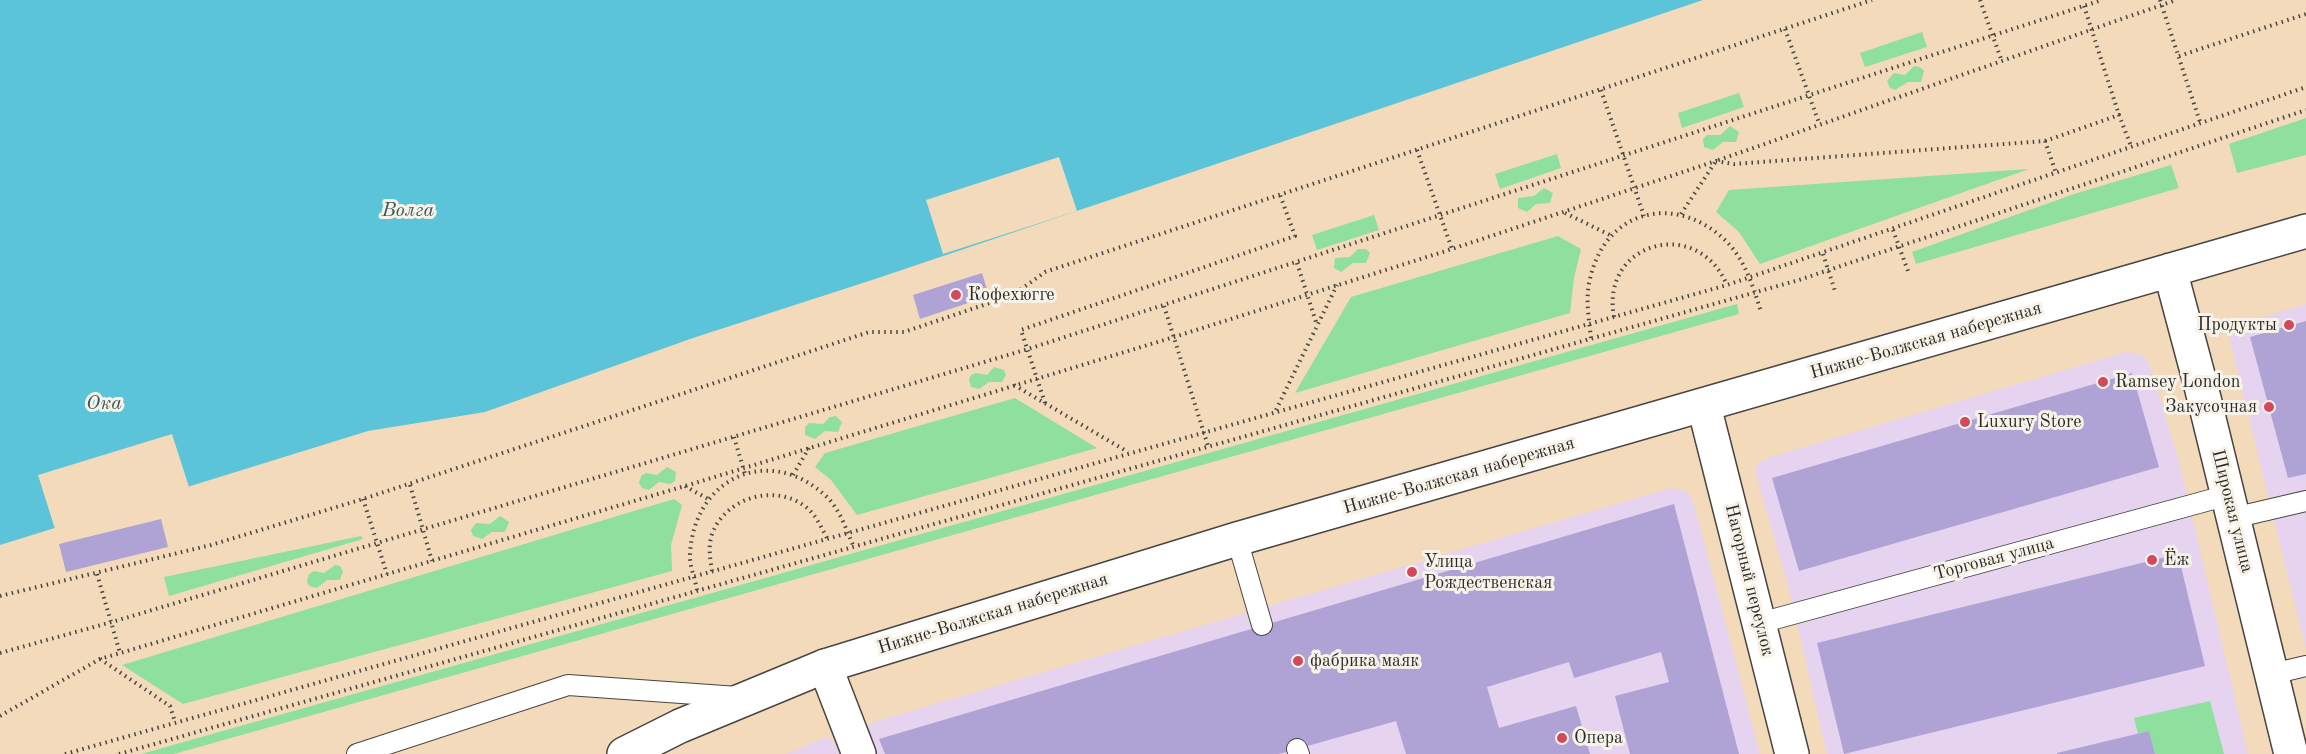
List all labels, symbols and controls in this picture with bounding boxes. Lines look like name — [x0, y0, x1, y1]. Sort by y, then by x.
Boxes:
water label: Волга — [382, 199, 434, 223]
place label: Кофехюгге — [968, 284, 1055, 306]
marker: Кофехюгге — [949, 288, 963, 302]
street label: Нижне-Волжская набережная — [1808, 298, 2044, 384]
place label: Продукты — [2197, 314, 2277, 336]
marker: Продукты — [2282, 318, 2296, 332]
place label: Ramsey London — [2115, 371, 2240, 393]
marker: Ramsey London — [2096, 375, 2110, 389]
water label: Ока — [86, 392, 122, 416]
place label: Закусочная — [2165, 396, 2257, 418]
marker: Закусочная — [2262, 400, 2276, 414]
place label: Luxury Store — [1977, 411, 2082, 433]
marker: Luxury Store — [1958, 415, 1972, 429]
street label: Нижне-Волжская набережная — [1341, 433, 1577, 519]
street label: Широкая улица — [2206, 447, 2258, 575]
street label: Нагорный переулок — [1720, 502, 1778, 658]
street label: Торговая улица — [1931, 533, 2057, 585]
place label: Ёж — [2164, 549, 2189, 571]
place label: Улица Рождественская — [1424, 551, 1552, 594]
marker: Ёж — [2145, 553, 2159, 567]
marker: Улица Рождественская — [1405, 565, 1419, 579]
street label: Нижне-Волжская набережная — [875, 569, 1111, 659]
place label: фабрика маяк — [1310, 650, 1419, 672]
marker: фабрика маяк — [1291, 654, 1305, 668]
place label: Опера — [1574, 727, 1623, 749]
marker: Опера — [1555, 731, 1569, 745]

